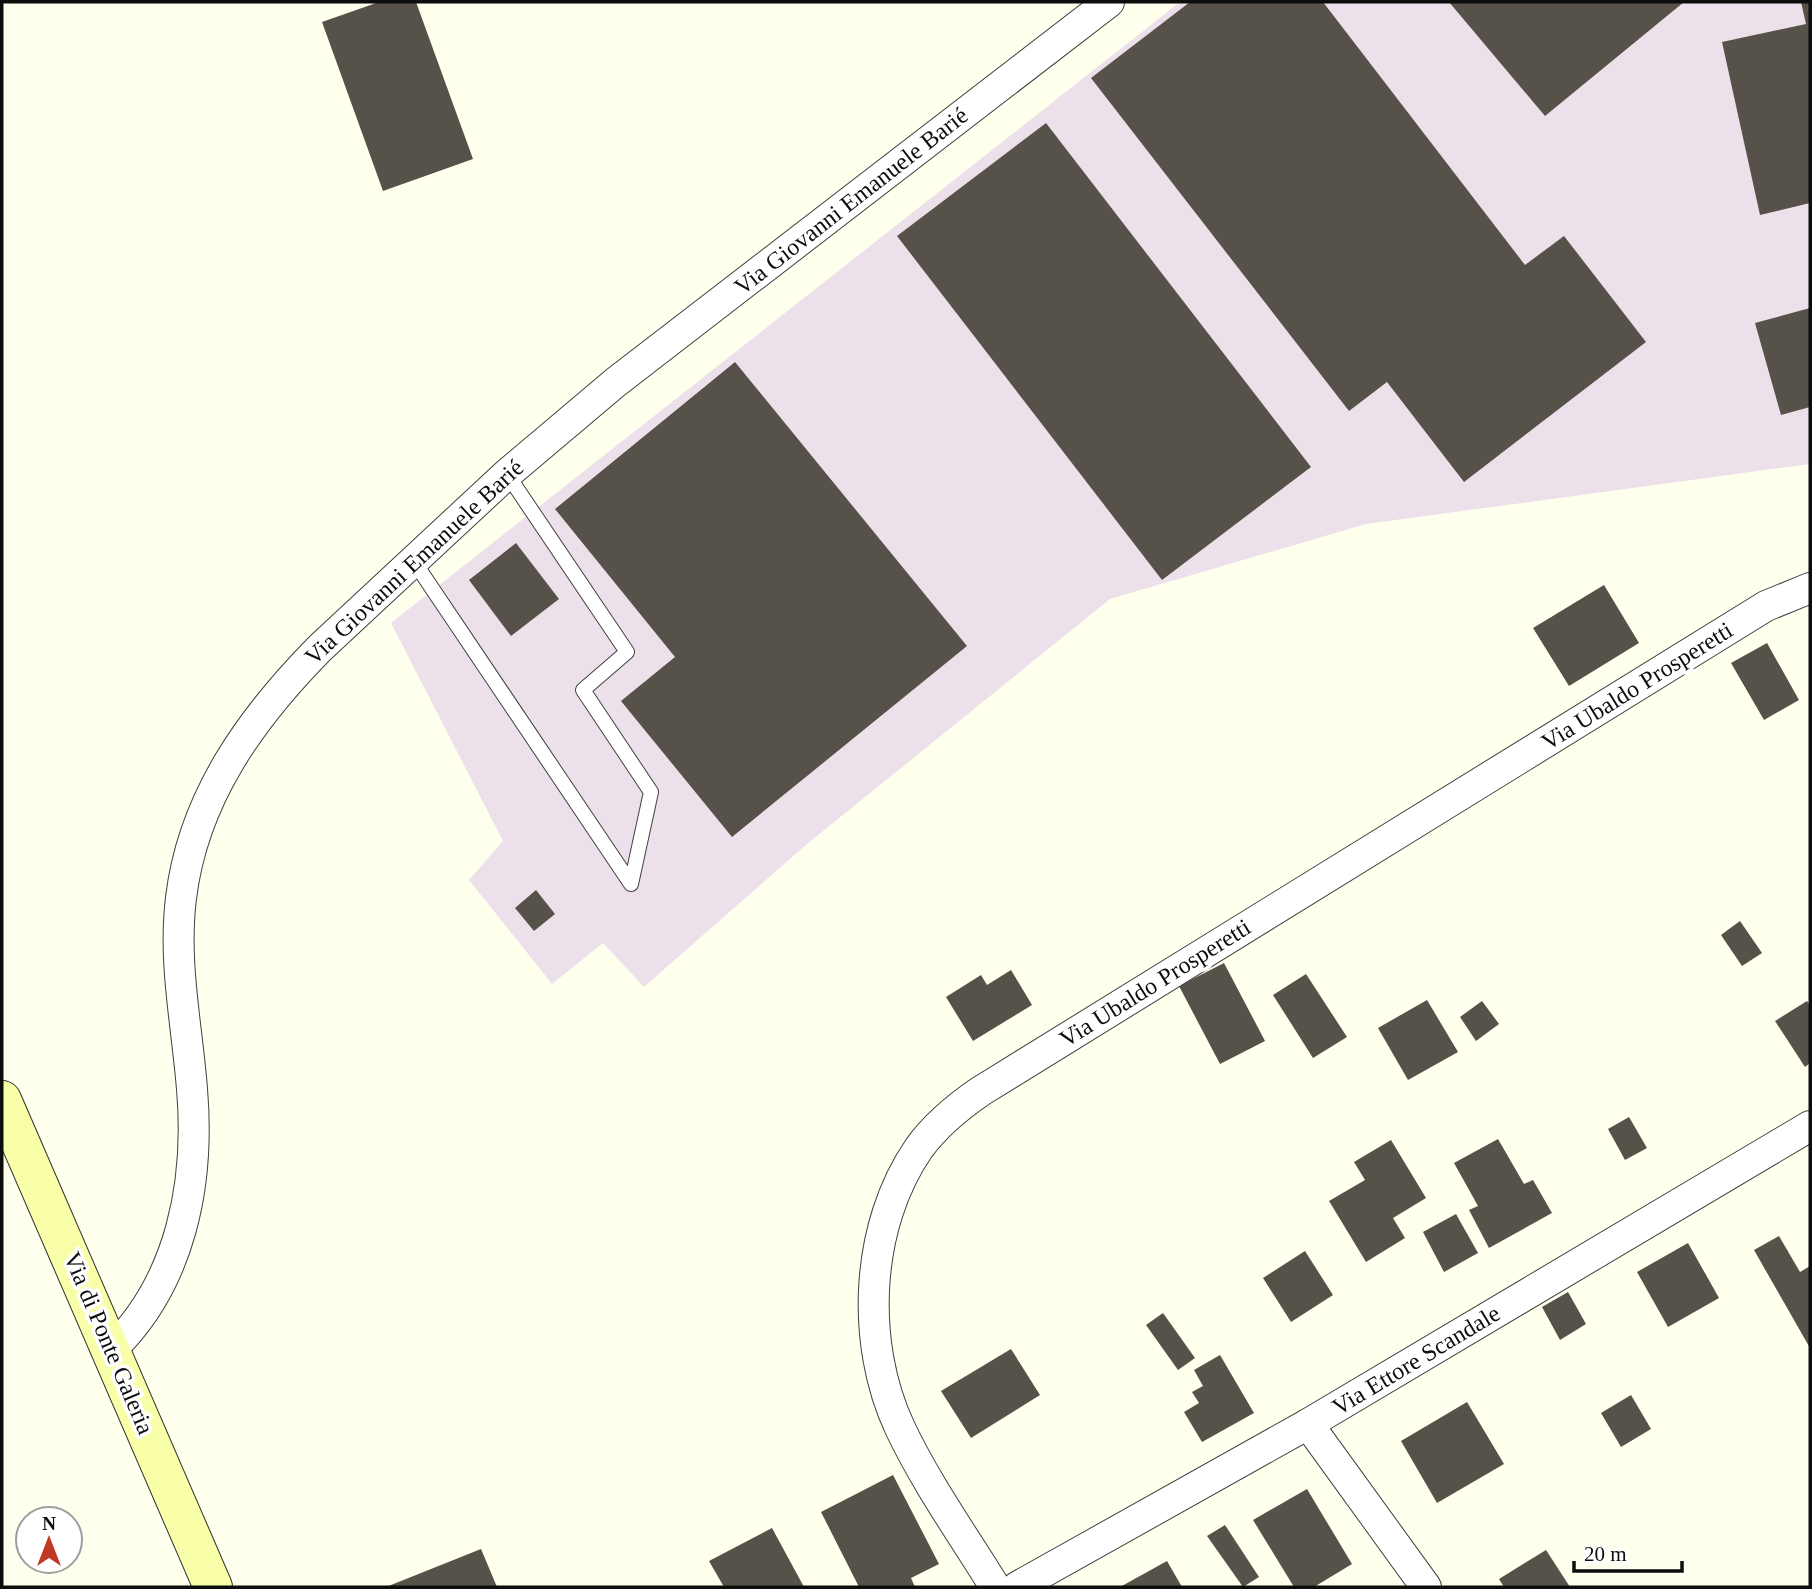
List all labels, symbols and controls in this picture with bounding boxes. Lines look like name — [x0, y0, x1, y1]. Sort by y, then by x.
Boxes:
street label: Via Giovanni Emanuele Barié — [729, 102, 973, 300]
street label: Via Giovanni Emanuele Barié — [300, 454, 528, 670]
street label: Via Ubaldo Prosperetti — [1537, 617, 1737, 755]
street label: Via Ubaldo Prosperetti — [1055, 914, 1255, 1052]
street label: Via di Ponte Galeria — [59, 1248, 159, 1438]
street label: Via Ettore Scandale — [1328, 1300, 1504, 1420]
north arrow — [14, 1505, 84, 1575]
text: N — [42, 1513, 56, 1534]
scale bar — [1574, 1530, 1682, 1574]
text: 20 m — [1584, 1542, 1627, 1566]

